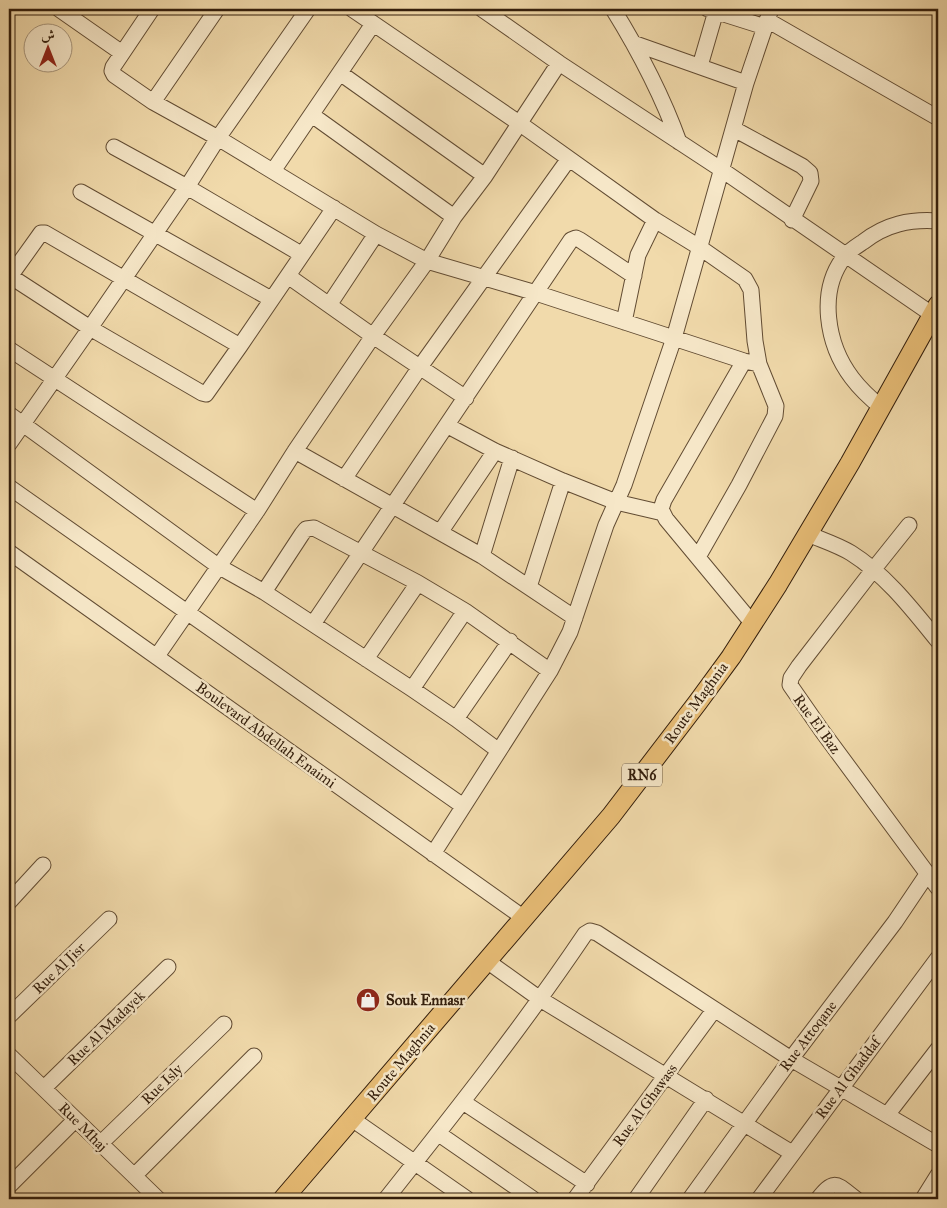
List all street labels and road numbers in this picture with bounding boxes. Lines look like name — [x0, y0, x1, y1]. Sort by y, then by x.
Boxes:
street label: Route Maghnia — [660, 658, 732, 747]
street label: Boulevard Abdellah Enaimi — [192, 678, 340, 792]
street label: Rue El Baz — [789, 691, 845, 757]
road number: RN6 — [622, 764, 662, 786]
street label: Rue Al Jisr — [29, 938, 90, 998]
street label: Rue Al Madayek — [64, 986, 149, 1069]
street label: Rue Attoqane — [776, 997, 841, 1076]
street label: Route Maghnia — [363, 1019, 439, 1105]
street label: Rue Al Ghaddaf — [812, 1031, 886, 1122]
street label: Rue Isly — [138, 1059, 187, 1108]
street label: Rue Al Ghawass — [609, 1060, 681, 1150]
street label: Rue Mhaj — [55, 1099, 111, 1155]

